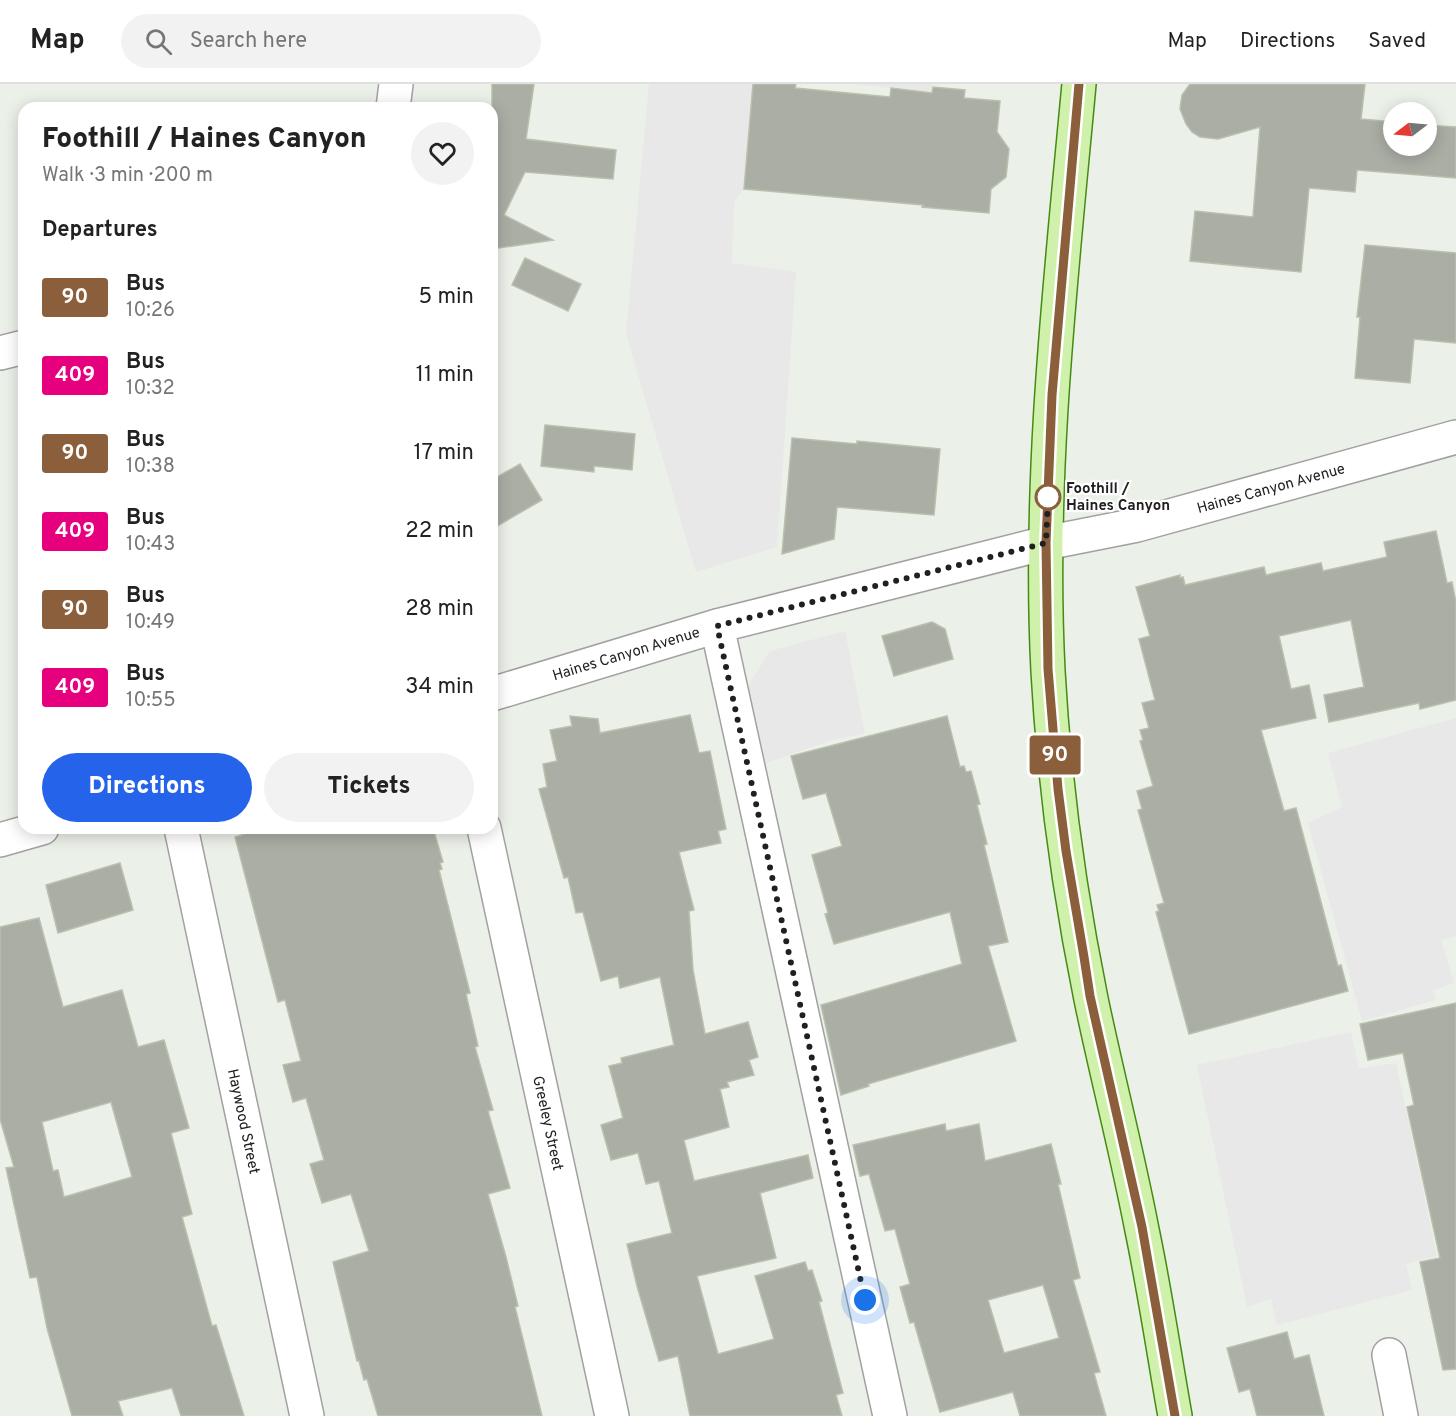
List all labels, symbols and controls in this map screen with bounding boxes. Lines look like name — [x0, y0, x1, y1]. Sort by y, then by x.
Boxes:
search box — [121, 14, 541, 68]
text: Map — [30, 23, 85, 59]
icon: search — [142, 25, 175, 58]
text: Search here — [190, 28, 307, 55]
text: Map — [1167, 28, 1207, 55]
text: Directions — [1240, 28, 1335, 55]
text: Saved — [1368, 28, 1426, 55]
north arrow — [1383, 102, 1437, 156]
map controls — [1383, 102, 1437, 156]
text: Foothill / Haines Canyon — [42, 122, 367, 158]
button: heart — [411, 122, 474, 185]
text: Walk · 3 min · 200 m — [42, 163, 213, 189]
text: Departures — [42, 217, 158, 244]
text: Bus — [126, 271, 165, 298]
text: 90 — [62, 284, 88, 311]
text: 5 min — [419, 284, 474, 311]
text: 10:26 — [126, 298, 175, 324]
text: Bus — [126, 349, 165, 376]
text: 409 — [55, 362, 95, 389]
text: 11 min — [416, 362, 474, 389]
text: 10:32 — [126, 376, 175, 402]
text: Bus — [126, 427, 165, 454]
text: 90 — [62, 440, 88, 467]
text: 17 min — [414, 440, 474, 467]
text: 10:38 — [126, 454, 175, 480]
street label: Haines Canyon Avenue — [1195, 460, 1348, 519]
place label: Foothill / Haines Canyon — [1066, 480, 1170, 516]
marker: Foothill / Haines Canyon — [1035, 484, 1061, 510]
text: Bus — [126, 505, 165, 532]
text: 409 — [55, 518, 95, 545]
text: 22 min — [405, 518, 474, 545]
text: 10:43 — [126, 532, 175, 558]
text: Bus — [126, 583, 165, 610]
text: 90 — [62, 596, 88, 623]
text: 28 min — [405, 596, 474, 623]
text: 10:49 — [126, 610, 175, 636]
street label: Haines Canyon Avenue — [551, 624, 702, 686]
text: Bus — [126, 661, 165, 688]
text: 409 — [55, 674, 95, 701]
text: 34 min — [405, 674, 474, 701]
text: 10:55 — [126, 688, 176, 714]
line badge: 90 — [1028, 736, 1082, 774]
text: 90 — [1042, 742, 1068, 769]
button: Directions — [42, 753, 252, 822]
button: Tickets — [264, 753, 474, 822]
street label: Haywood Street — [222, 1067, 263, 1176]
street label: Greeley Street — [527, 1074, 566, 1173]
your location — [850, 1285, 880, 1315]

